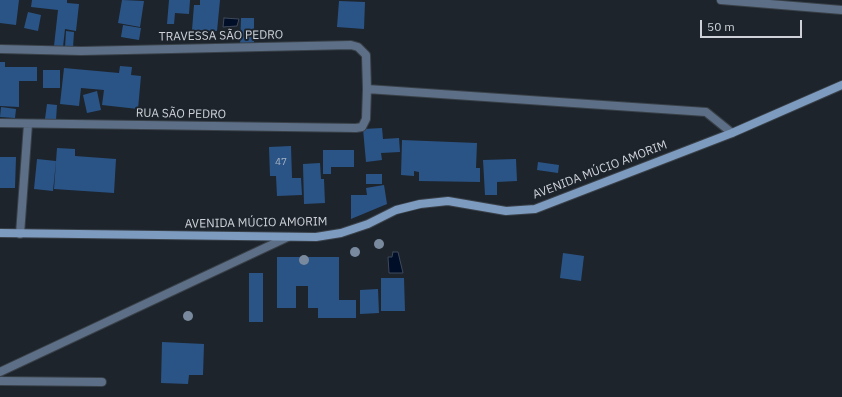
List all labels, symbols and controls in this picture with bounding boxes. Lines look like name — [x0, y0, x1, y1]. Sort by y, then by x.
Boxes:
scale bar — [702, 12, 804, 38]
text: 50 m — [707, 19, 735, 34]
street label: TRAVESSA SÃO PEDRO — [159, 28, 283, 44]
street label: RUA SÃO PEDRO — [136, 106, 226, 122]
street label: AVENIDA MÚCIO AMORIM — [531, 138, 669, 202]
house number: 47 — [275, 156, 287, 168]
street label: AVENIDA MÚCIO AMORIM — [184, 215, 328, 231]

